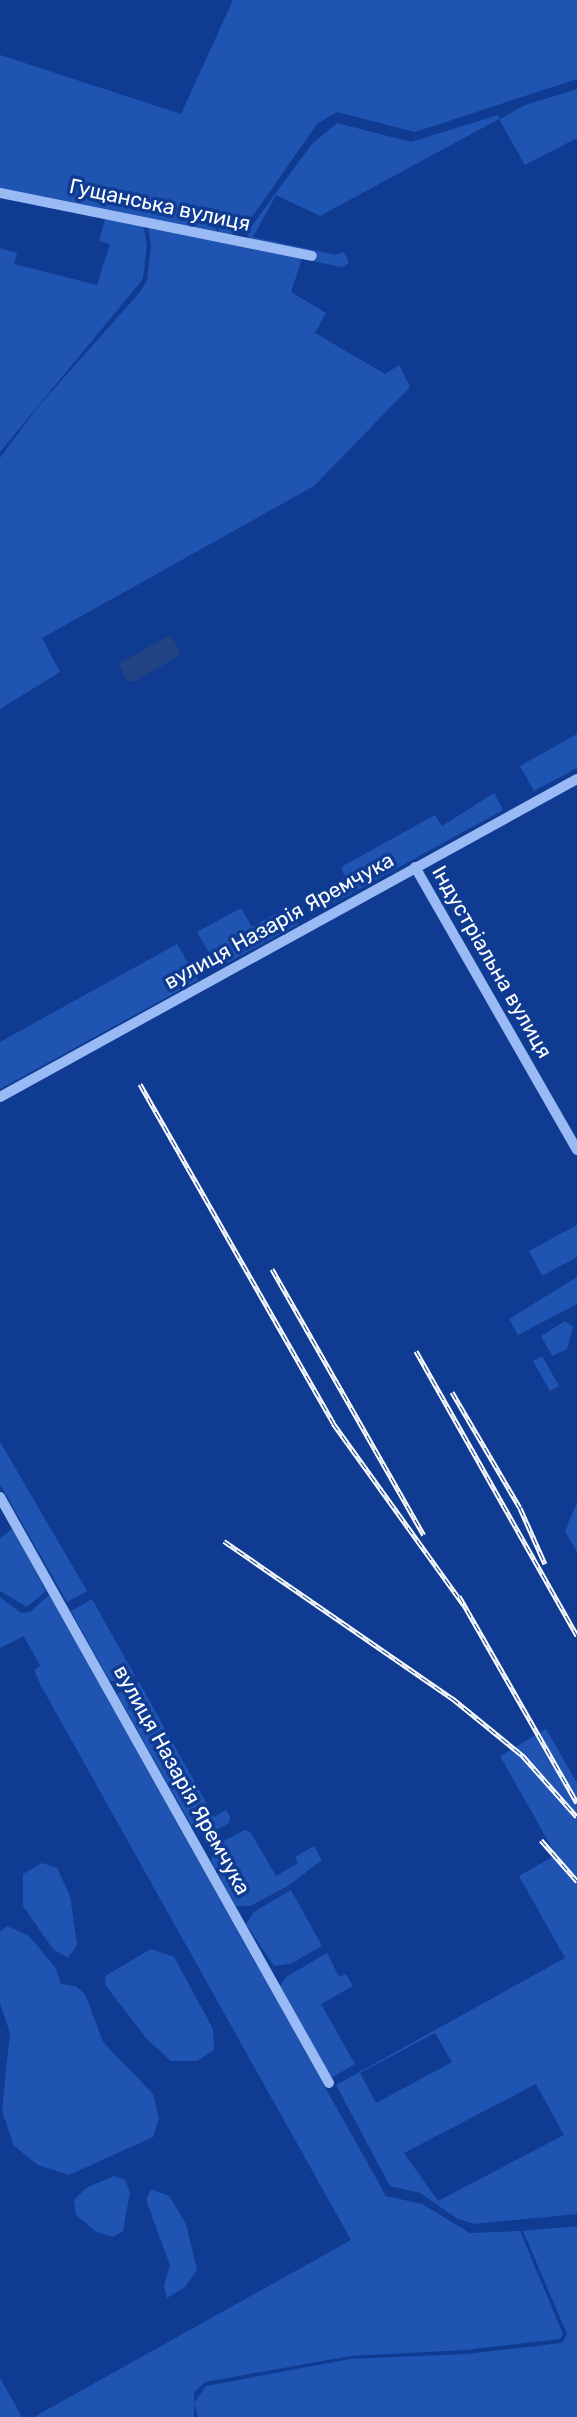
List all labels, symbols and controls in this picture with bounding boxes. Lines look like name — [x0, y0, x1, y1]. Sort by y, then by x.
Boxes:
street label: Гущанська вулиця — [67, 174, 253, 236]
street label: вулиця Назарія Яремчука — [160, 847, 398, 995]
street label: Індустріальна вулиця — [427, 861, 557, 1063]
street label: вулиця Назарія Яремчука — [108, 1661, 256, 1899]

